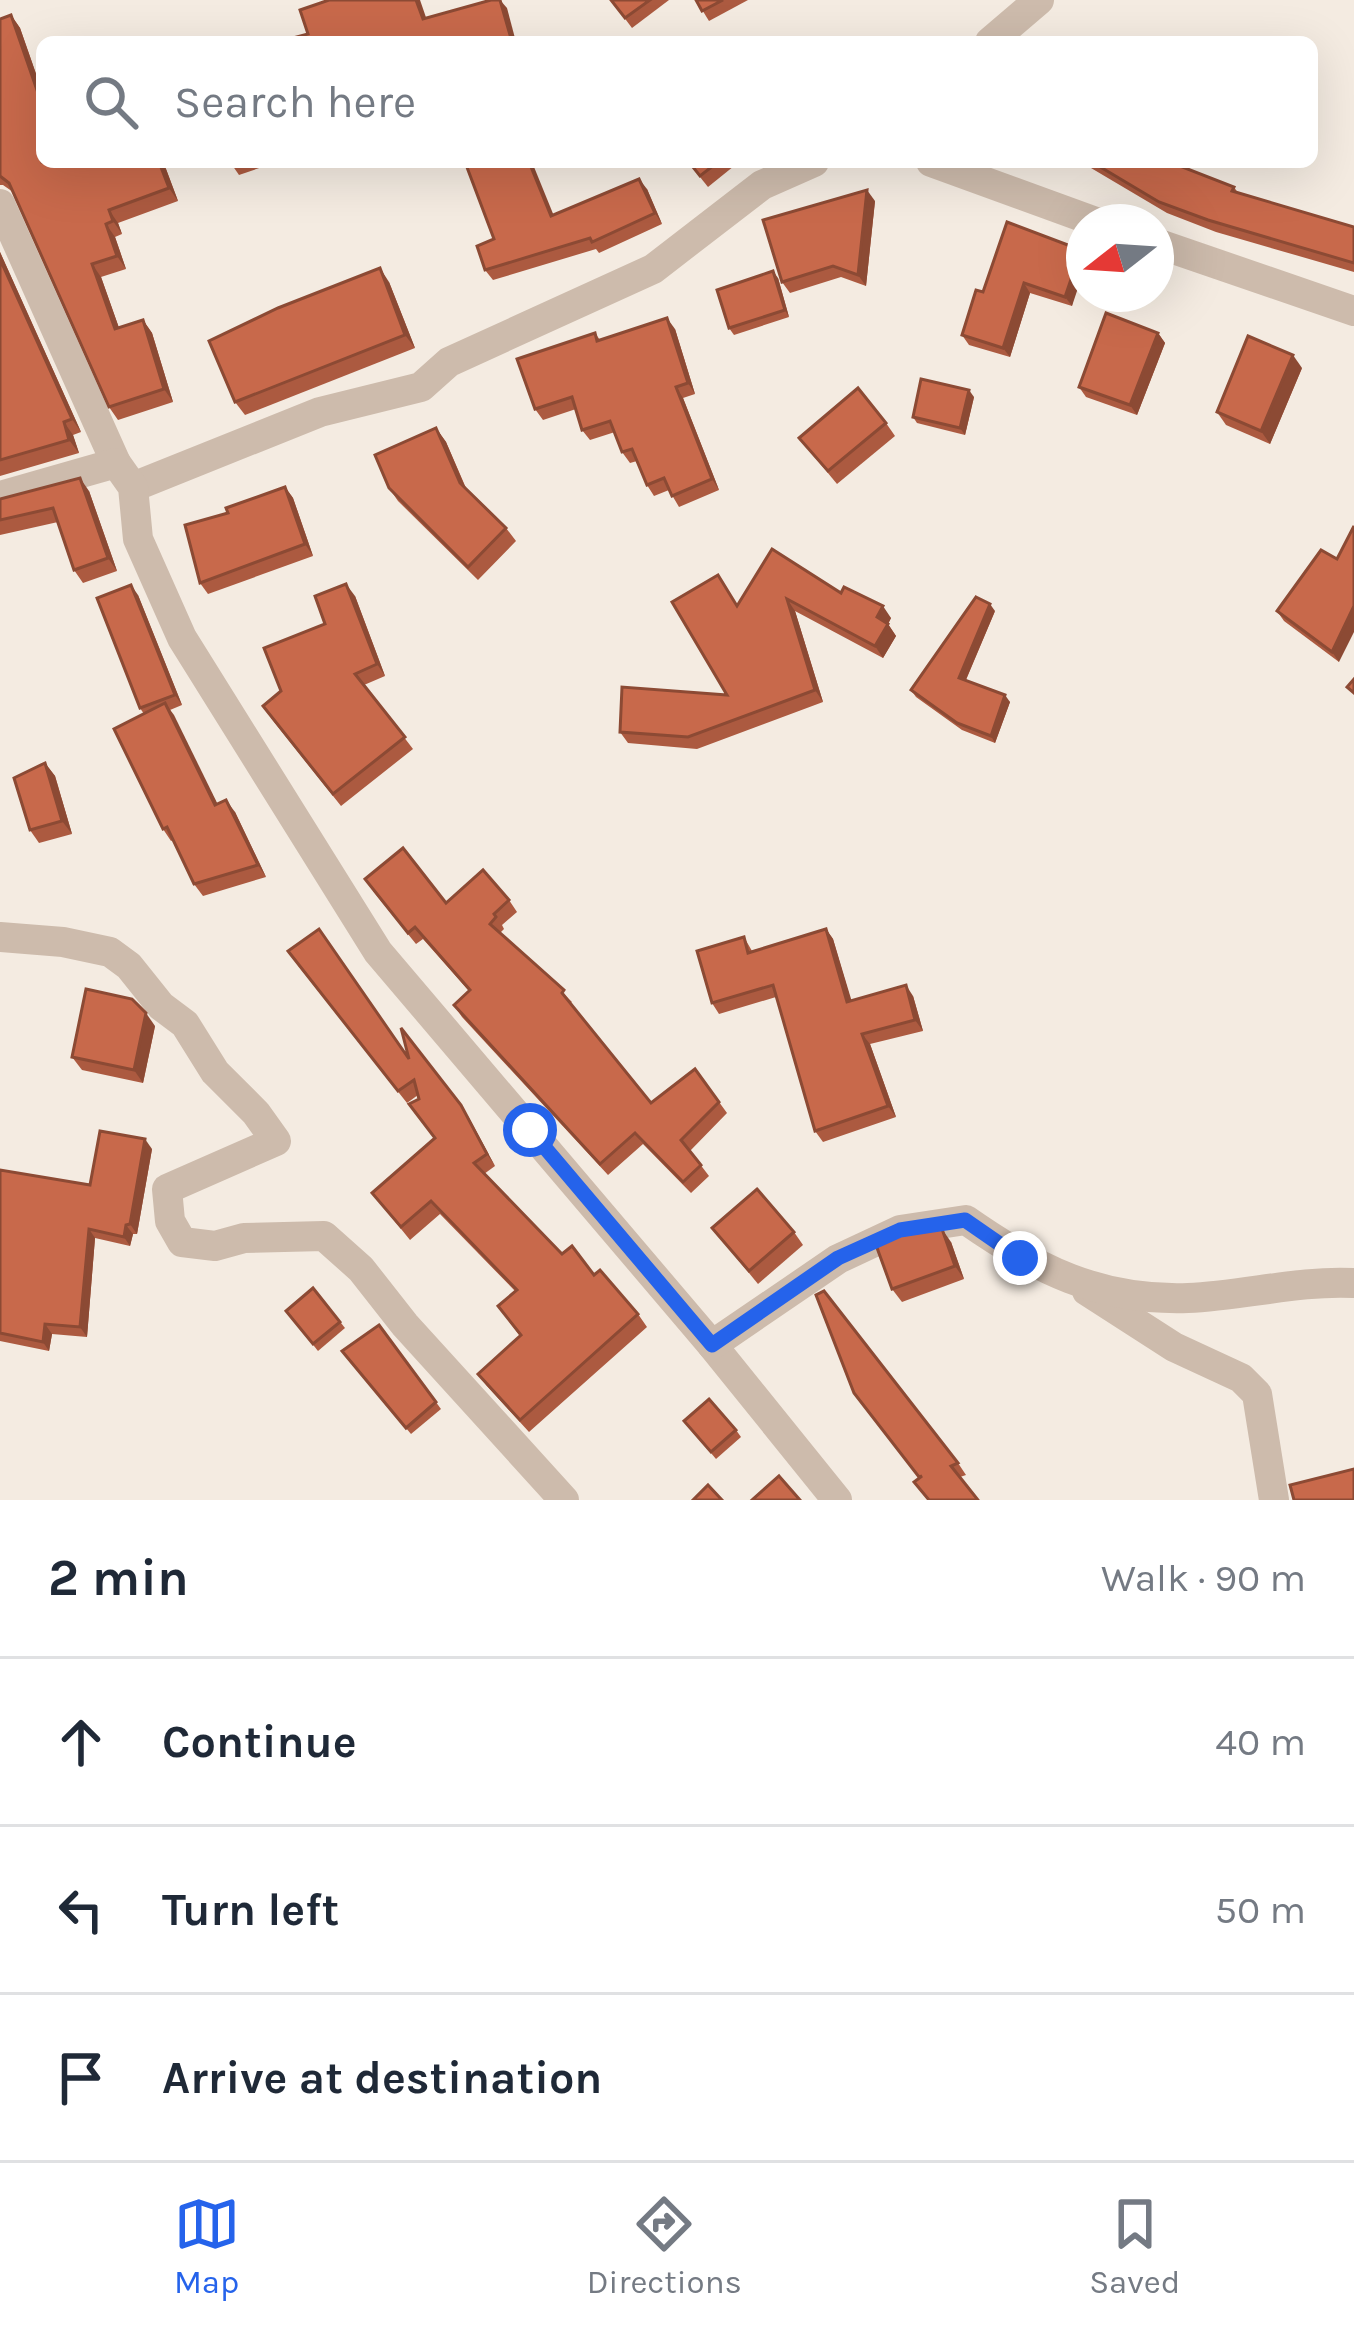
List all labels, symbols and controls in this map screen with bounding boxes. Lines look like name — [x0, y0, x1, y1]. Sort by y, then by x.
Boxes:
search box — [36, 36, 1318, 168]
icon: search — [78, 69, 144, 135]
text: Search here — [174, 76, 416, 128]
north arrow — [1066, 204, 1174, 312]
route start — [503, 1103, 557, 1157]
route end — [993, 1231, 1047, 1285]
text: 2 min — [48, 1548, 189, 1608]
text: Walk · 90 m — [1101, 1555, 1306, 1601]
icon: ahead — [48, 1709, 114, 1775]
text: Continue — [162, 1716, 357, 1768]
text: 40 m — [1215, 1719, 1306, 1765]
icon: left — [48, 1877, 114, 1943]
text: Turn left — [162, 1884, 339, 1936]
text: 50 m — [1215, 1887, 1306, 1933]
icon: arrive — [48, 2045, 114, 2111]
text: Arrive at destination — [162, 2052, 602, 2104]
tab: Map — [174, 2191, 240, 2301]
tab: Directions — [587, 2191, 742, 2301]
tab: Saved — [1089, 2191, 1180, 2301]

